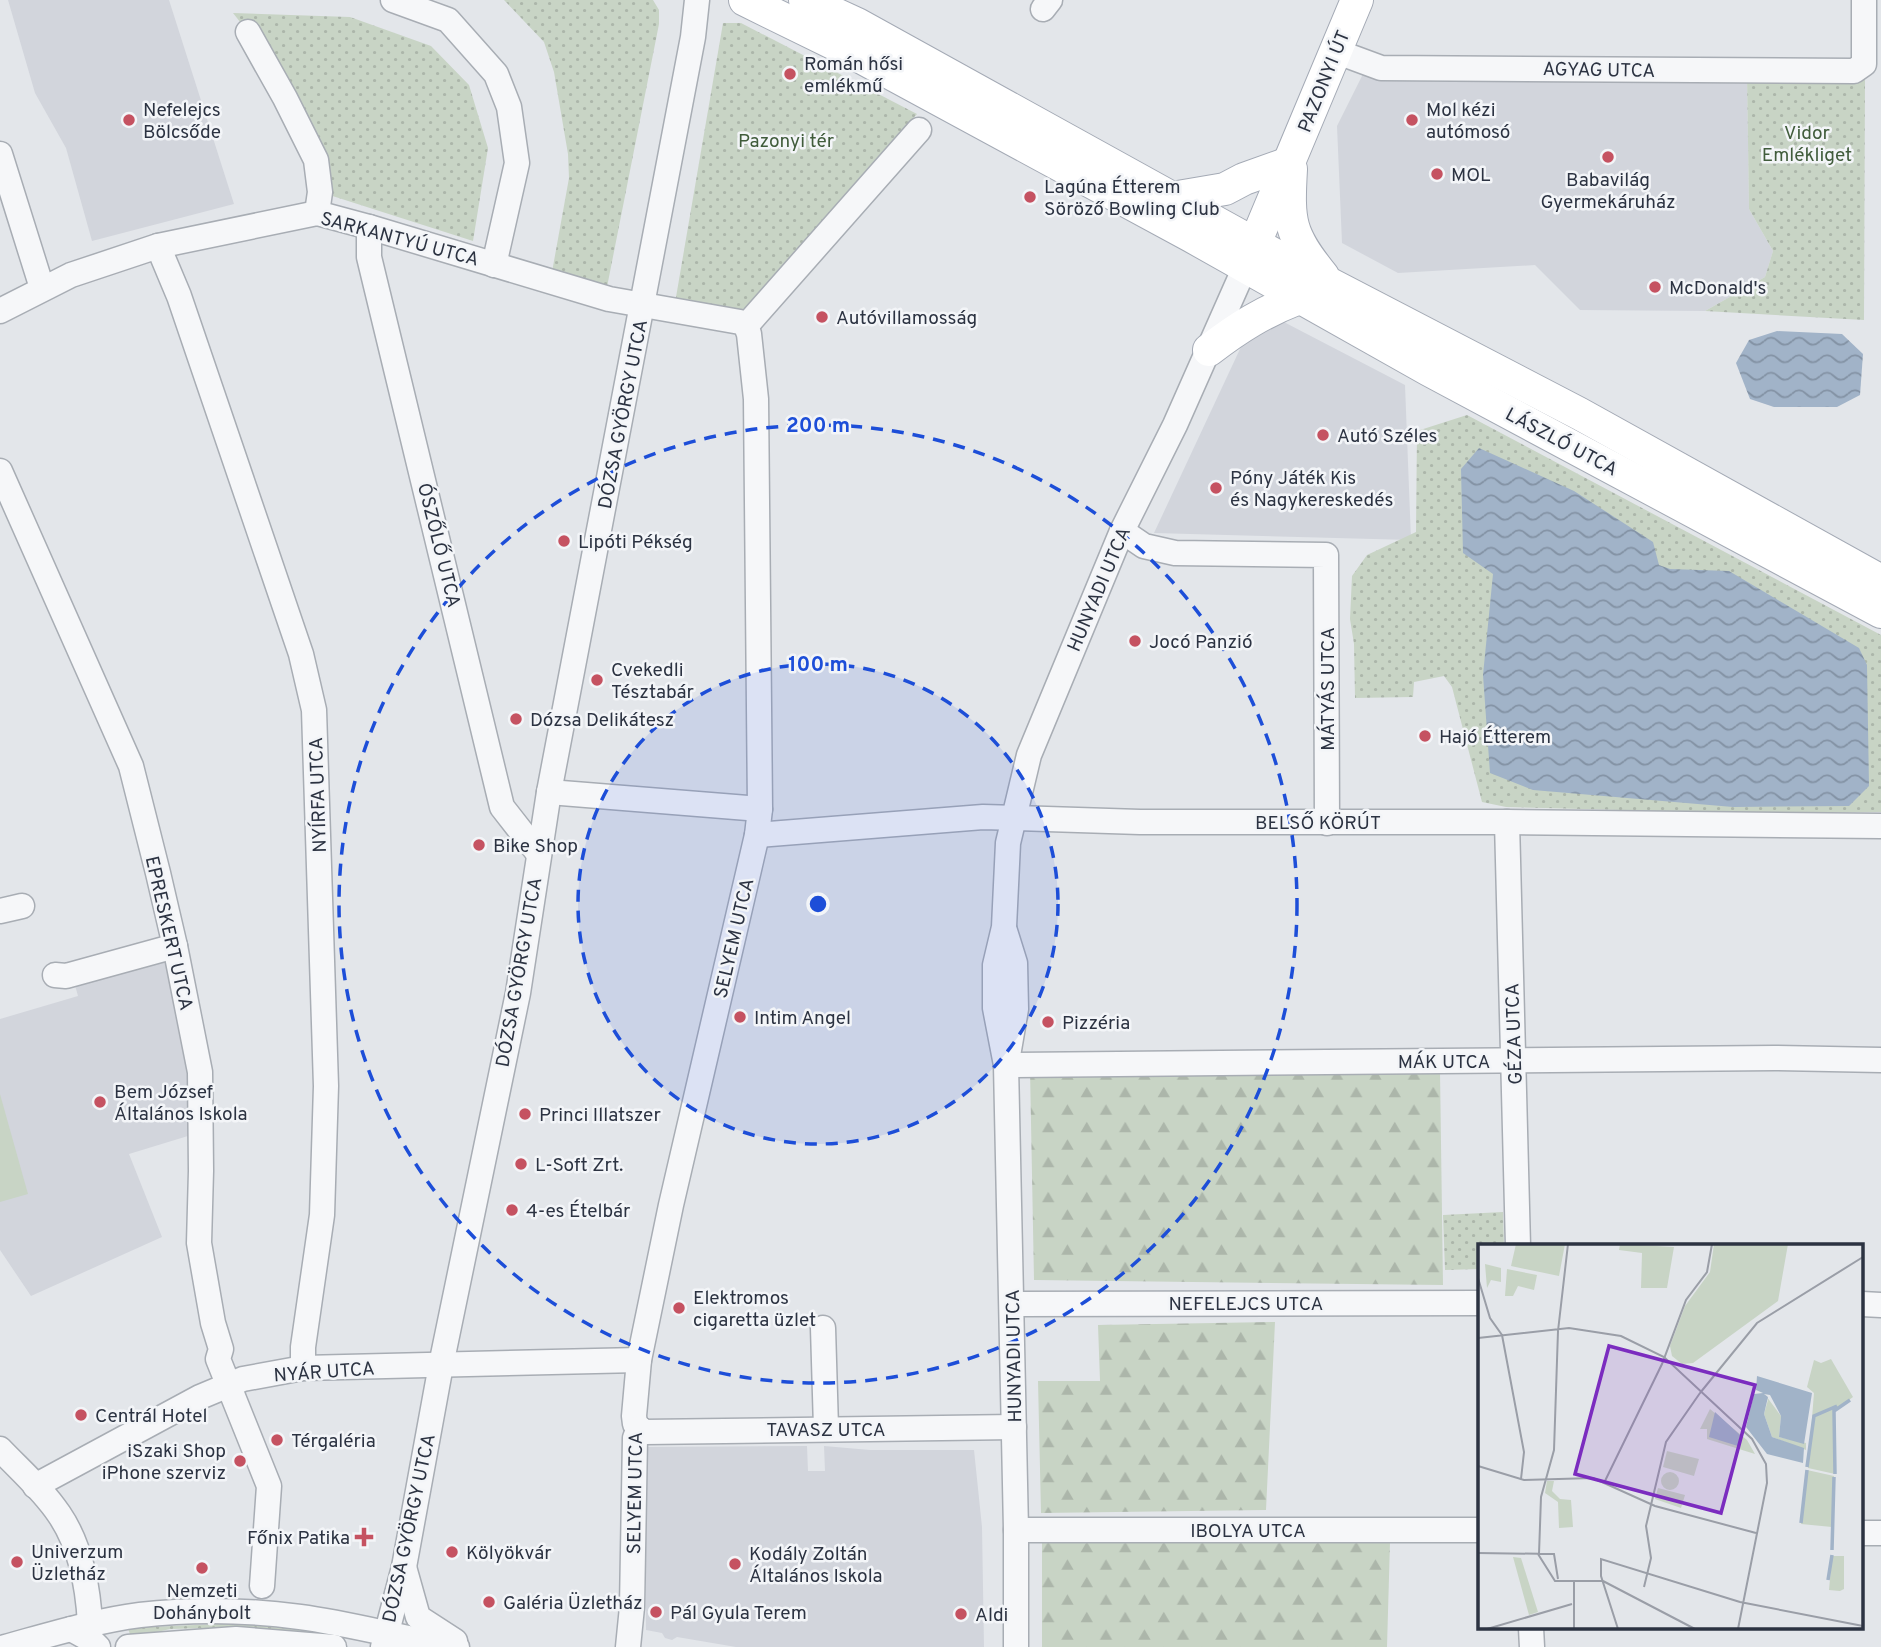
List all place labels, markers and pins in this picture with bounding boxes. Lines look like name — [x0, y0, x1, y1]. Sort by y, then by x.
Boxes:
place label: Román hősi emlékmű — [804, 53, 903, 99]
marker: Román hősi emlékmű — [782, 66, 798, 82]
place label: Nefelejcs Bölcsőde — [143, 99, 221, 145]
place label: Mol kézi autómosó — [1426, 99, 1510, 145]
marker: Nefelejcs Bölcsőde — [121, 112, 137, 128]
marker: Mol kézi autómosó — [1404, 112, 1420, 128]
marker: Babavilág Gyermekáruház — [1600, 149, 1616, 165]
place label: MOL — [1451, 164, 1491, 188]
marker: MOL — [1429, 166, 1445, 182]
place label: Babavilág Gyermekáruház — [1540, 169, 1676, 215]
place label: Lagúna Étterem Söröző Bowling Club — [1044, 175, 1220, 222]
marker: Lagúna Étterem Söröző Bowling Club — [1022, 189, 1038, 205]
place label: McDonald's — [1669, 277, 1767, 301]
marker: McDonald's — [1647, 279, 1663, 295]
place label: Autóvillamosság — [836, 307, 977, 331]
marker: Autóvillamosság — [814, 309, 830, 325]
place label: Autó Széles — [1337, 425, 1438, 449]
marker: Autó Széles — [1315, 427, 1331, 443]
place label: Póny Játék Kis és Nagykereskedés — [1230, 467, 1393, 513]
marker: Póny Játék Kis és Nagykereskedés — [1208, 480, 1224, 496]
place label: Lipóti Pékség — [578, 531, 693, 555]
marker: Lipóti Pékség — [556, 533, 572, 549]
place label: Jocó Panzió — [1149, 631, 1253, 655]
marker: Jocó Panzió — [1127, 633, 1143, 649]
place label: Cvekedli Tésztabár — [611, 659, 695, 705]
marker: Cvekedli Tésztabár — [589, 672, 605, 688]
place label: Dózsa Delikátesz — [530, 709, 674, 733]
marker: Dózsa Delikátesz — [508, 711, 524, 727]
place label: Hajó Étterem — [1439, 725, 1551, 750]
marker: Hajó Étterem — [1417, 728, 1433, 744]
place label: Bike Shop — [493, 835, 578, 859]
marker: Bike Shop — [471, 837, 487, 853]
centre of rings — [806, 892, 830, 916]
place label: Intim Angel — [754, 1007, 851, 1031]
marker: Intim Angel — [732, 1009, 748, 1025]
place label: Pizzéria — [1062, 1012, 1130, 1036]
marker: Pizzéria — [1040, 1014, 1056, 1030]
place label: Bem József Általános Iskola — [114, 1081, 248, 1127]
marker: Bem József Általános Iskola — [92, 1094, 108, 1110]
place label: Princi Illatszer — [539, 1104, 661, 1128]
marker: Princi Illatszer — [517, 1106, 533, 1122]
place label: L-Soft Zrt. — [535, 1154, 623, 1178]
marker: L-Soft Zrt. — [513, 1156, 529, 1172]
place label: 4-es Ételbár — [526, 1199, 631, 1224]
marker: 4-es Ételbár — [504, 1202, 520, 1218]
place label: Elektromos cigaretta üzlet — [693, 1287, 816, 1333]
marker: Elektromos cigaretta üzlet — [671, 1300, 687, 1316]
place label: Centrál Hotel — [95, 1405, 207, 1429]
marker: Centrál Hotel — [73, 1407, 89, 1423]
place label: Térgaléria — [291, 1430, 376, 1454]
marker: Térgaléria — [269, 1432, 285, 1448]
place label: iSzaki Shop iPhone szerviz — [102, 1440, 226, 1486]
marker: iSzaki Shop iPhone szerviz — [232, 1453, 248, 1469]
place label: Főnix Patika — [247, 1527, 350, 1551]
marker: Főnix Patika — [356, 1529, 372, 1545]
place label: Univerzum Üzletház — [31, 1541, 123, 1587]
place label: Kölyökvár — [466, 1542, 552, 1566]
place label: Kodály Zoltán Általános Iskola — [749, 1543, 883, 1589]
marker: Kölyökvár — [444, 1544, 460, 1560]
marker: Univerzum Üzletház — [9, 1554, 25, 1570]
marker: Kodály Zoltán Általános Iskola — [727, 1556, 743, 1572]
marker: Nemzeti Dohánybolt — [194, 1560, 210, 1576]
place label: Nemzeti Dohánybolt — [153, 1580, 251, 1626]
place label: Galéria Üzletház — [503, 1591, 643, 1616]
marker: Galéria Üzletház — [481, 1594, 497, 1610]
place label: Pál Gyula Terem — [670, 1602, 807, 1626]
marker: Pál Gyula Terem — [648, 1604, 664, 1620]
place label: Aldi — [975, 1604, 1008, 1628]
marker: Aldi — [953, 1606, 969, 1622]

